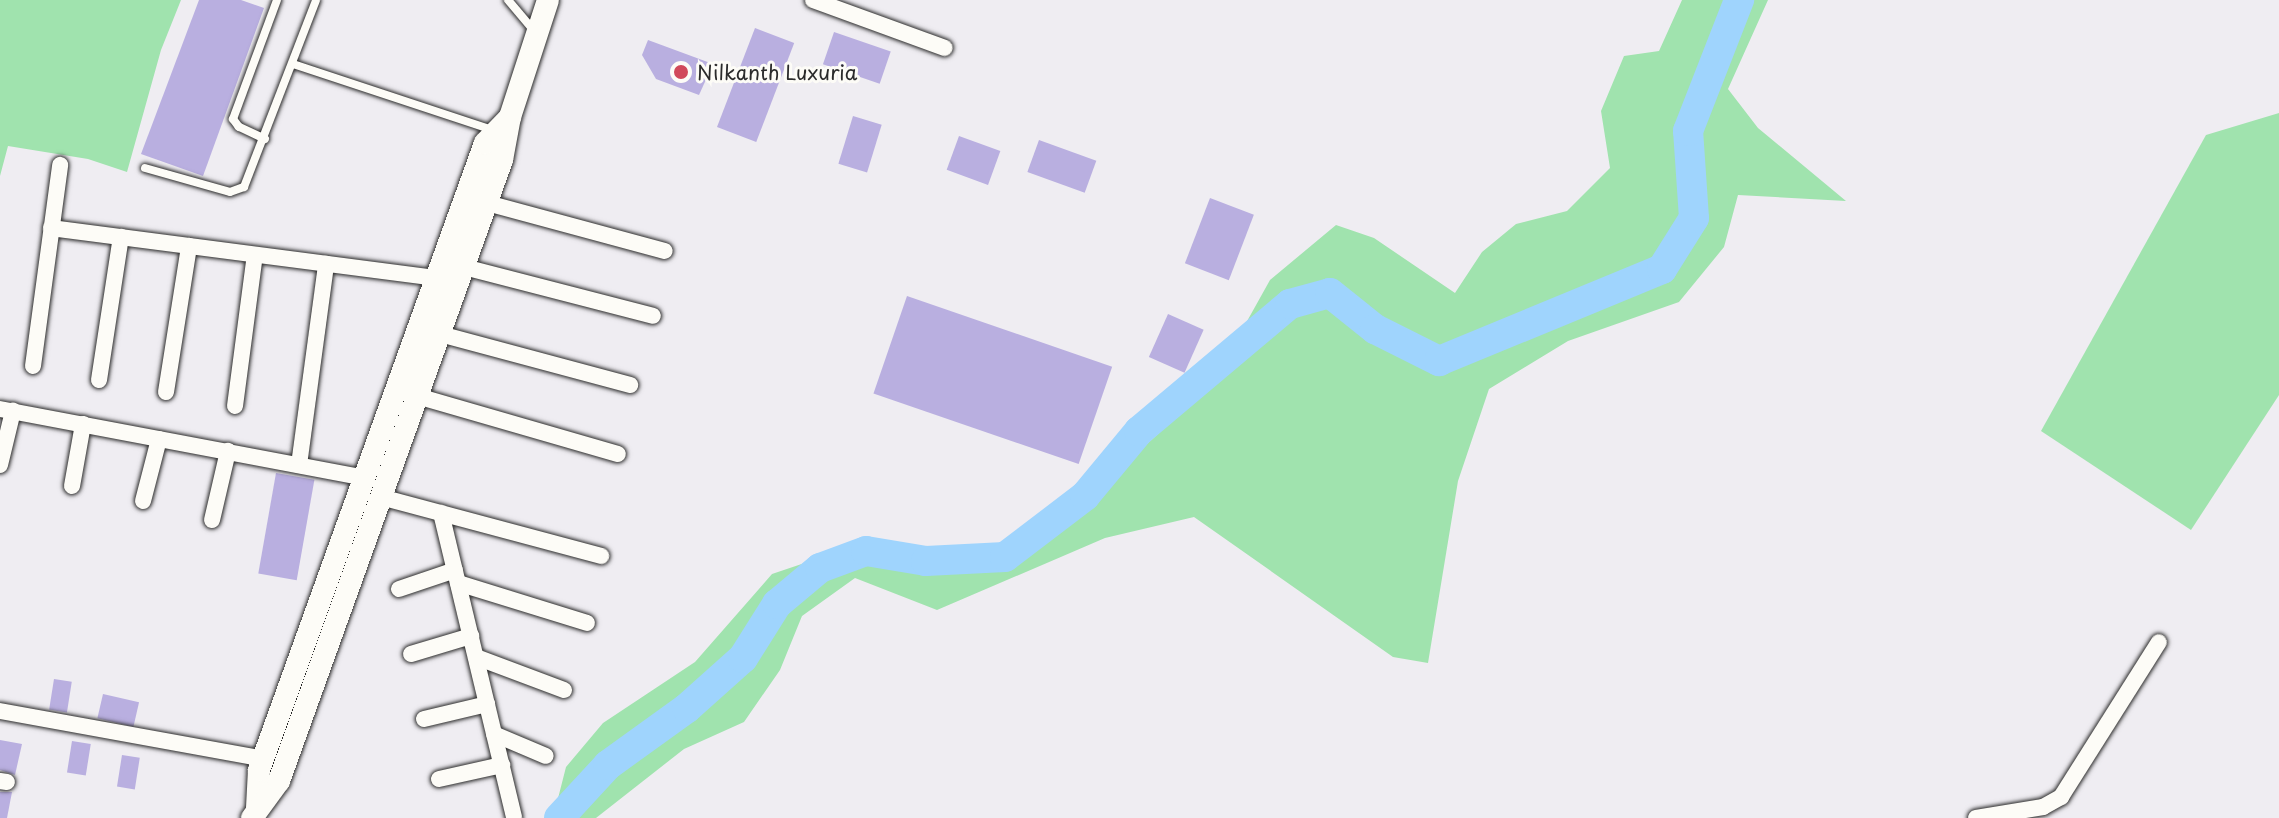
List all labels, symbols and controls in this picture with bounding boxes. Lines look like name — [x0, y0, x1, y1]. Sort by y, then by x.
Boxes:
place label: Nilkanth Luxuria — [697, 60, 857, 84]
marker: Nilkanth Luxuria — [672, 63, 690, 81]

